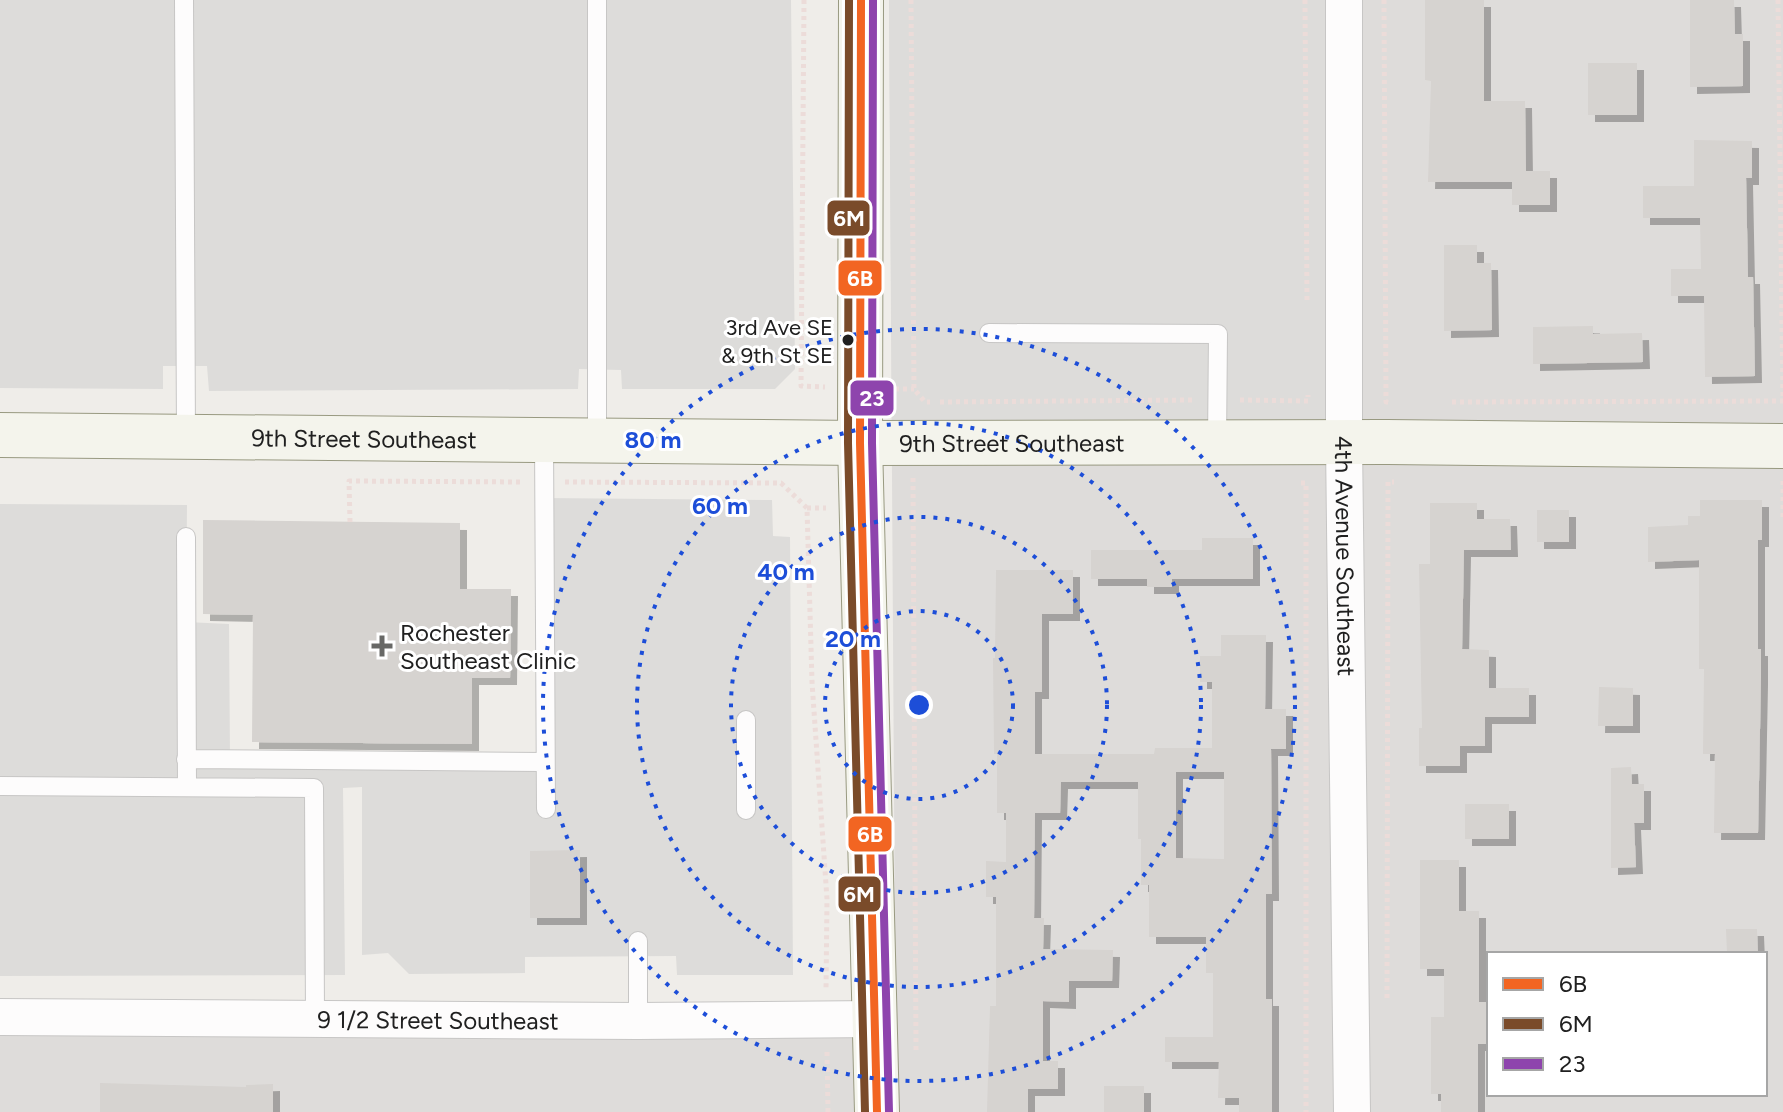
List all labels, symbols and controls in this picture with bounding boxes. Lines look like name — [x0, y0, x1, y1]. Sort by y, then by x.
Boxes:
line badge: 6M — [826, 199, 871, 237]
text: 6M — [833, 205, 865, 232]
line badge: 6B — [837, 259, 883, 297]
text: 6B — [847, 265, 873, 292]
place label: 3rd Ave SE & 9th St SE — [721, 314, 833, 369]
marker: 3rd Ave SE & 9th St SE — [840, 332, 856, 348]
line badge: 23 — [849, 379, 895, 417]
text: 23 — [860, 385, 884, 412]
street label: 9th Street Southeast — [251, 423, 477, 454]
text: 80 m — [625, 425, 681, 454]
street label: 9th Street Southeast — [899, 428, 1125, 457]
street label: 4th Avenue Southeast — [1329, 435, 1361, 676]
text: 60 m — [692, 491, 748, 520]
text: 40 m — [757, 557, 815, 586]
place label: Rochester Southeast Clinic — [400, 618, 576, 675]
text: 20 m — [825, 624, 881, 653]
marker: Rochester Southeast Clinic — [371, 635, 393, 657]
centre of rings — [905, 691, 933, 719]
line badge: 6B — [847, 815, 893, 853]
text: 6B — [857, 821, 883, 848]
line badge: 6M — [837, 875, 882, 913]
text: 6M — [843, 881, 875, 908]
legend — [1487, 952, 1767, 1096]
text: 6B — [1559, 969, 1587, 998]
street label: 9 1/2 Street Southeast — [317, 1004, 559, 1035]
text: 6M — [1559, 1009, 1593, 1038]
text: 23 — [1559, 1049, 1585, 1078]

